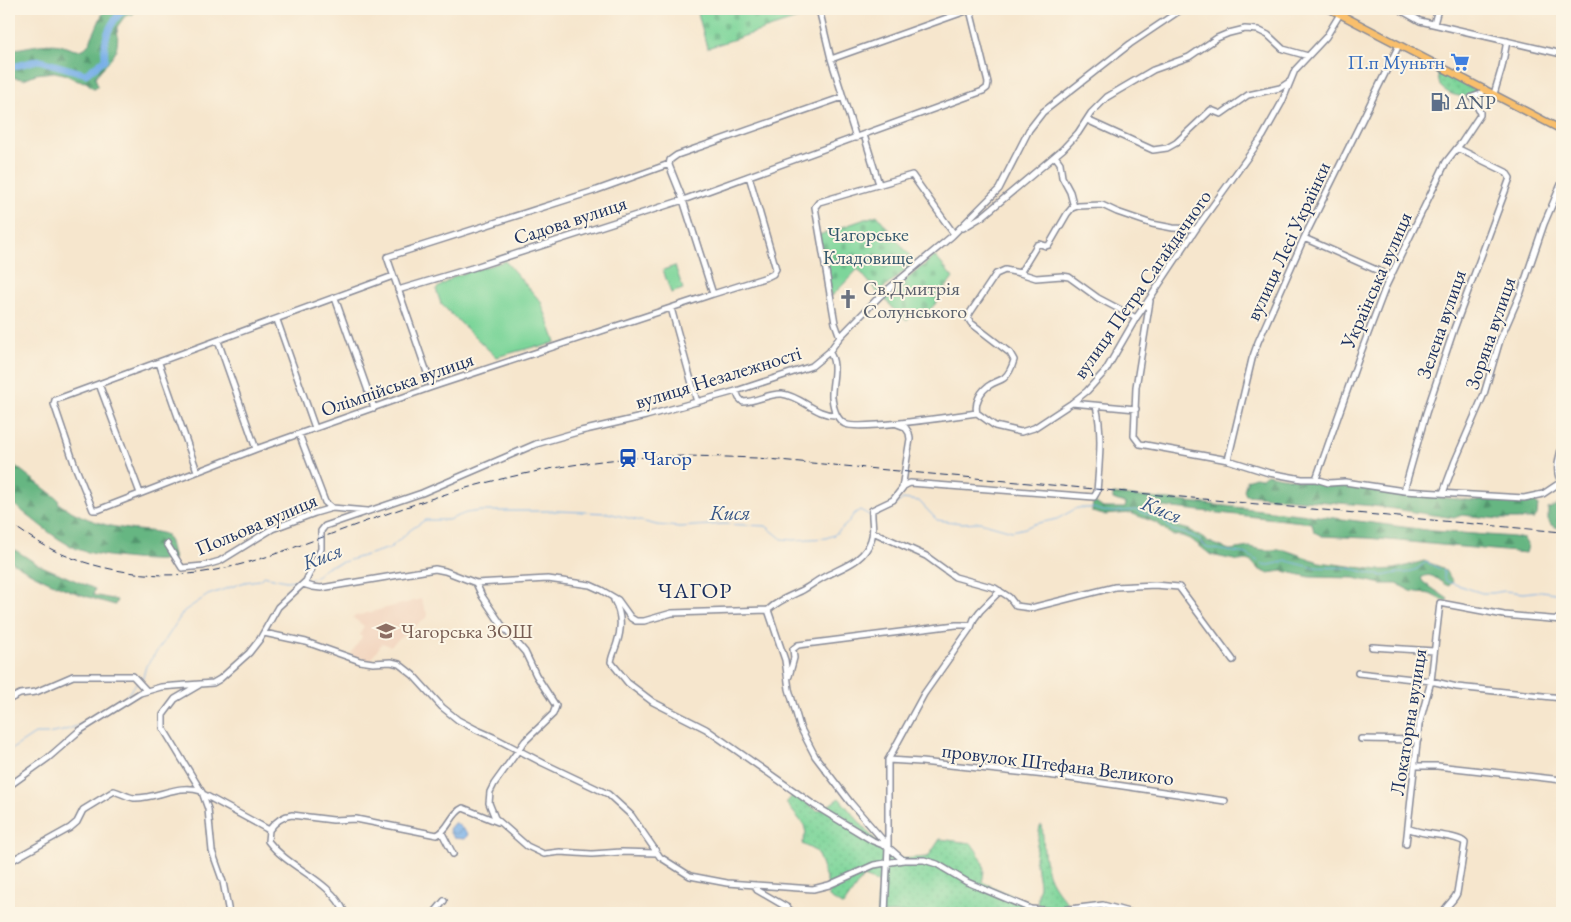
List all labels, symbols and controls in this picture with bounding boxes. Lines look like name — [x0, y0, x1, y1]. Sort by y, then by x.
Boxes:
place label: П.п Муньтн — [1348, 49, 1445, 75]
supermarket icon: П.п Муньтн — [1449, 51, 1471, 73]
place label: ANP — [1454, 89, 1496, 115]
fuel station icon: ANP — [1429, 91, 1451, 113]
street label: вулиця Лесі Українки — [1240, 157, 1336, 325]
street label: вулиця Петра Сагайдачного — [1067, 184, 1217, 384]
street label: Садова вулиця — [510, 189, 630, 251]
street label: Українська вулиця — [1334, 208, 1418, 353]
park label: Чагорське Кладовище — [823, 221, 913, 270]
street label: Зелена вулиця — [1410, 266, 1472, 382]
street label: Зоряна вулиця — [1459, 273, 1521, 393]
place label: Св.Дмитрія Солунського — [863, 275, 967, 324]
church icon: Св.Дмитрія Солунського — [837, 288, 859, 310]
street label: вулиця Незалежності — [632, 339, 804, 415]
street label: Олімпійська вулиця — [317, 346, 477, 422]
place label: Чагор — [643, 445, 692, 471]
station icon: Чагор — [617, 447, 639, 469]
street label: Польова вулиця — [191, 487, 321, 561]
water label: Кися — [1137, 488, 1186, 529]
water label: Кися — [708, 499, 751, 526]
water label: Кися — [297, 536, 346, 576]
district label: ЧАГОР — [657, 576, 733, 605]
place label: Чагорська ЗОШ — [401, 618, 533, 644]
school or university icon: Чагорська ЗОШ — [375, 620, 397, 642]
street label: Локаторна вулиця — [1384, 647, 1432, 797]
street label: провулок Штефана Великого — [940, 737, 1176, 791]

